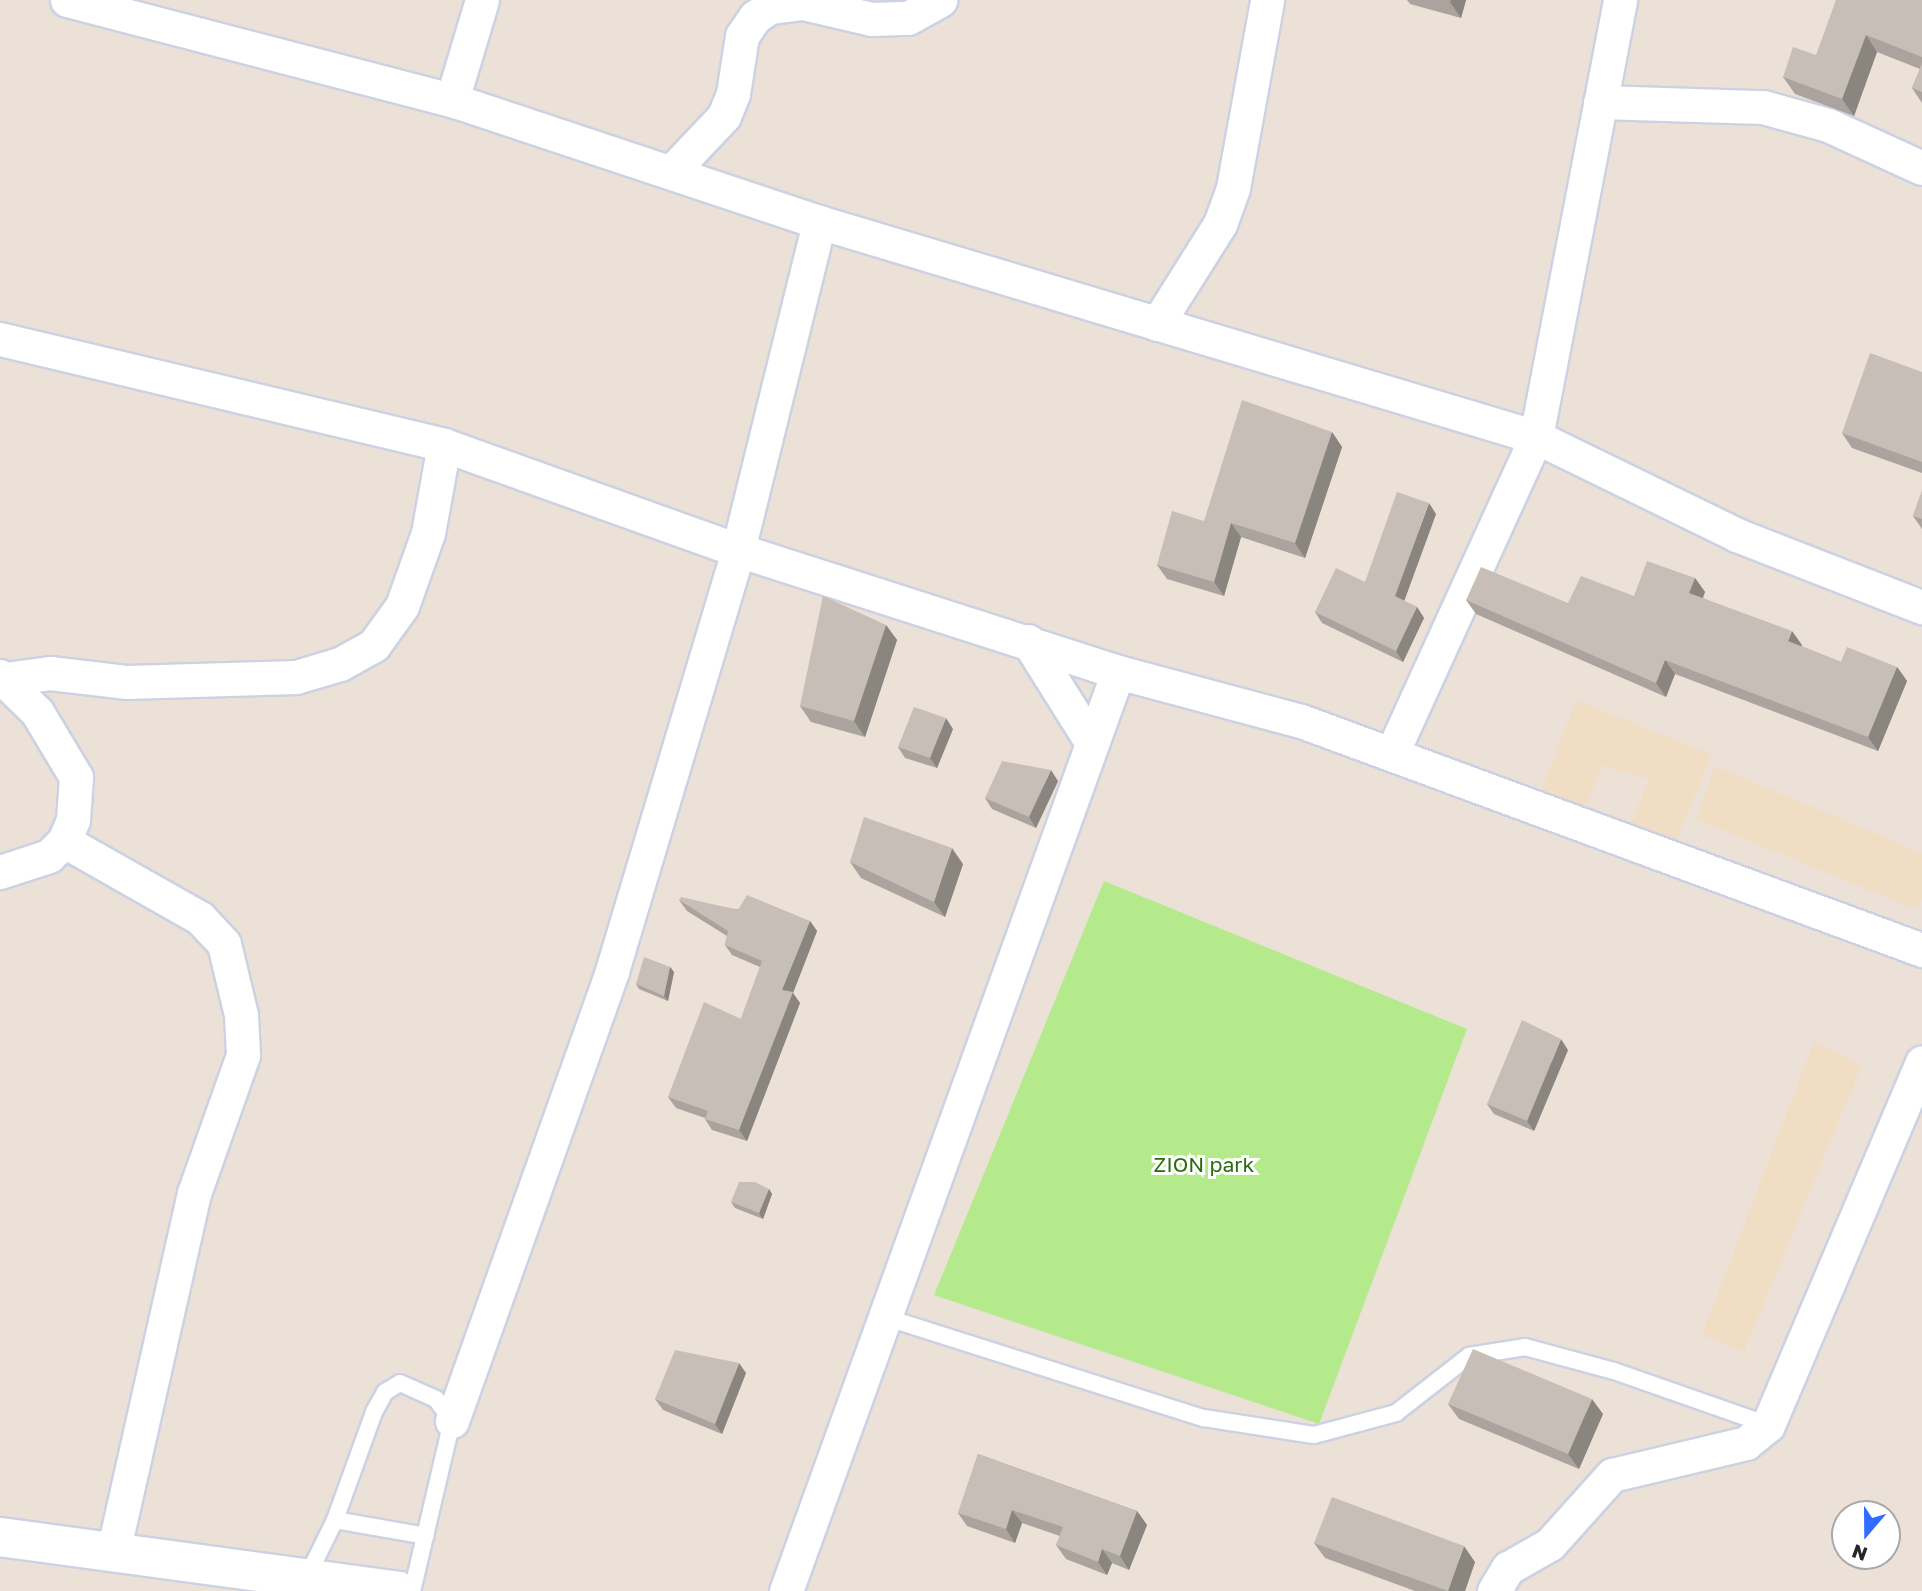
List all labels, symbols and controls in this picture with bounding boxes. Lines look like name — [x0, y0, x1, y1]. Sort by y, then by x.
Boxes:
park label: ZION park — [1154, 1151, 1254, 1177]
north arrow — [1831, 1500, 1901, 1570]
text: N — [1849, 1540, 1870, 1567]

